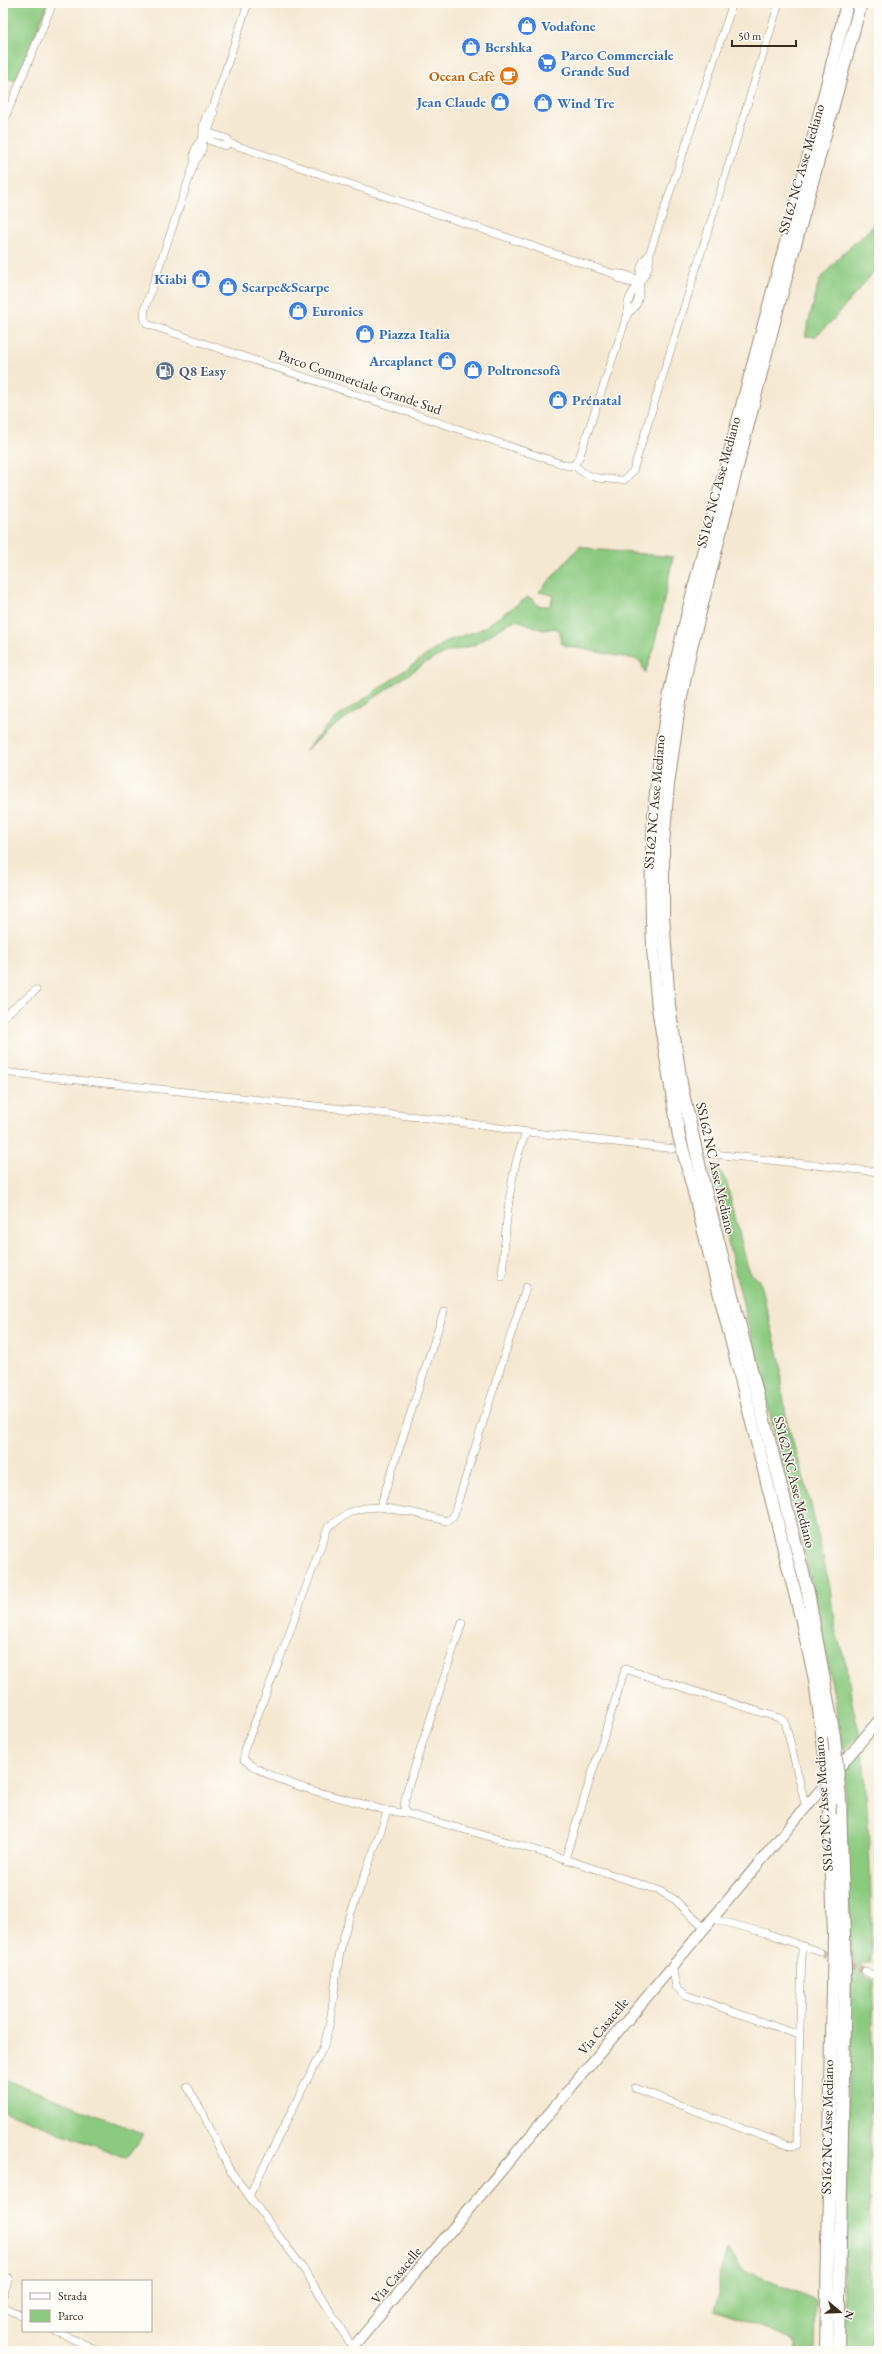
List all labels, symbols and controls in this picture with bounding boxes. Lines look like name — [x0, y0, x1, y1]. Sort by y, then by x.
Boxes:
shop icon: Vodafone — [516, 15, 538, 37]
place label: Vodafone — [541, 17, 596, 35]
scale bar — [732, 22, 796, 48]
text: 50 m — [738, 28, 762, 44]
shop icon: Bershka — [460, 36, 482, 58]
place label: Bershka — [485, 38, 533, 56]
place label: Parco Commerciale Grande Sud — [561, 46, 674, 80]
supermarket icon: Parco Commerciale Grande Sud — [536, 52, 558, 74]
cafe icon: Ocean Cafè — [498, 65, 520, 87]
place label: Ocean Cafè — [429, 67, 495, 85]
shop icon: Jean Claude — [489, 91, 511, 113]
shop icon: Wind Tre — [532, 92, 554, 114]
place label: Jean Claude — [415, 93, 486, 111]
place label: Wind Tre — [557, 94, 615, 112]
street label: SS162 NC Asse Mediano — [774, 102, 828, 236]
shop icon: Kiabi — [190, 268, 212, 290]
place label: Kiabi — [154, 270, 187, 288]
shop icon: Scarpe&Scarpe — [217, 276, 239, 298]
place label: Scarpe&Scarpe — [242, 278, 330, 296]
shop icon: Euronics — [287, 300, 309, 322]
place label: Euronics — [312, 302, 363, 320]
shop icon: Piazza Italia — [354, 323, 376, 345]
place label: Piazza Italia — [379, 325, 451, 343]
street label: Parco Commerciale Grande Sud — [276, 346, 445, 419]
shop icon: Arcaplanet — [436, 350, 458, 372]
place label: Arcaplanet — [368, 352, 434, 370]
shop icon: Poltronesofà — [462, 359, 484, 381]
fuel station icon: Q8 Easy — [154, 360, 176, 382]
place label: Poltronesofà — [487, 361, 561, 379]
place label: Q8 Easy — [179, 362, 226, 380]
shop icon: Prénatal — [547, 389, 569, 411]
place label: Prénatal — [572, 391, 621, 409]
street label: SS162 NC Asse Mediano — [692, 414, 744, 549]
street label: SS162 NC Asse Mediano — [639, 734, 669, 870]
street label: SS162 NC Asse Mediano — [692, 1100, 740, 1236]
street label: SS162 NC Asse Mediano — [770, 1414, 820, 1550]
street label: SS162 NC Asse Mediano — [809, 1736, 837, 1872]
street label: Via Casacelle — [574, 1993, 633, 2058]
street label: SS162 NC Asse Mediano — [817, 2059, 837, 2195]
street label: Via Casacelle — [367, 2242, 426, 2307]
legend — [22, 2280, 152, 2332]
text: Strada — [58, 2288, 87, 2304]
north arrow — [820, 2292, 860, 2332]
text: Parco — [58, 2308, 83, 2324]
text: N — [841, 2309, 858, 2322]

